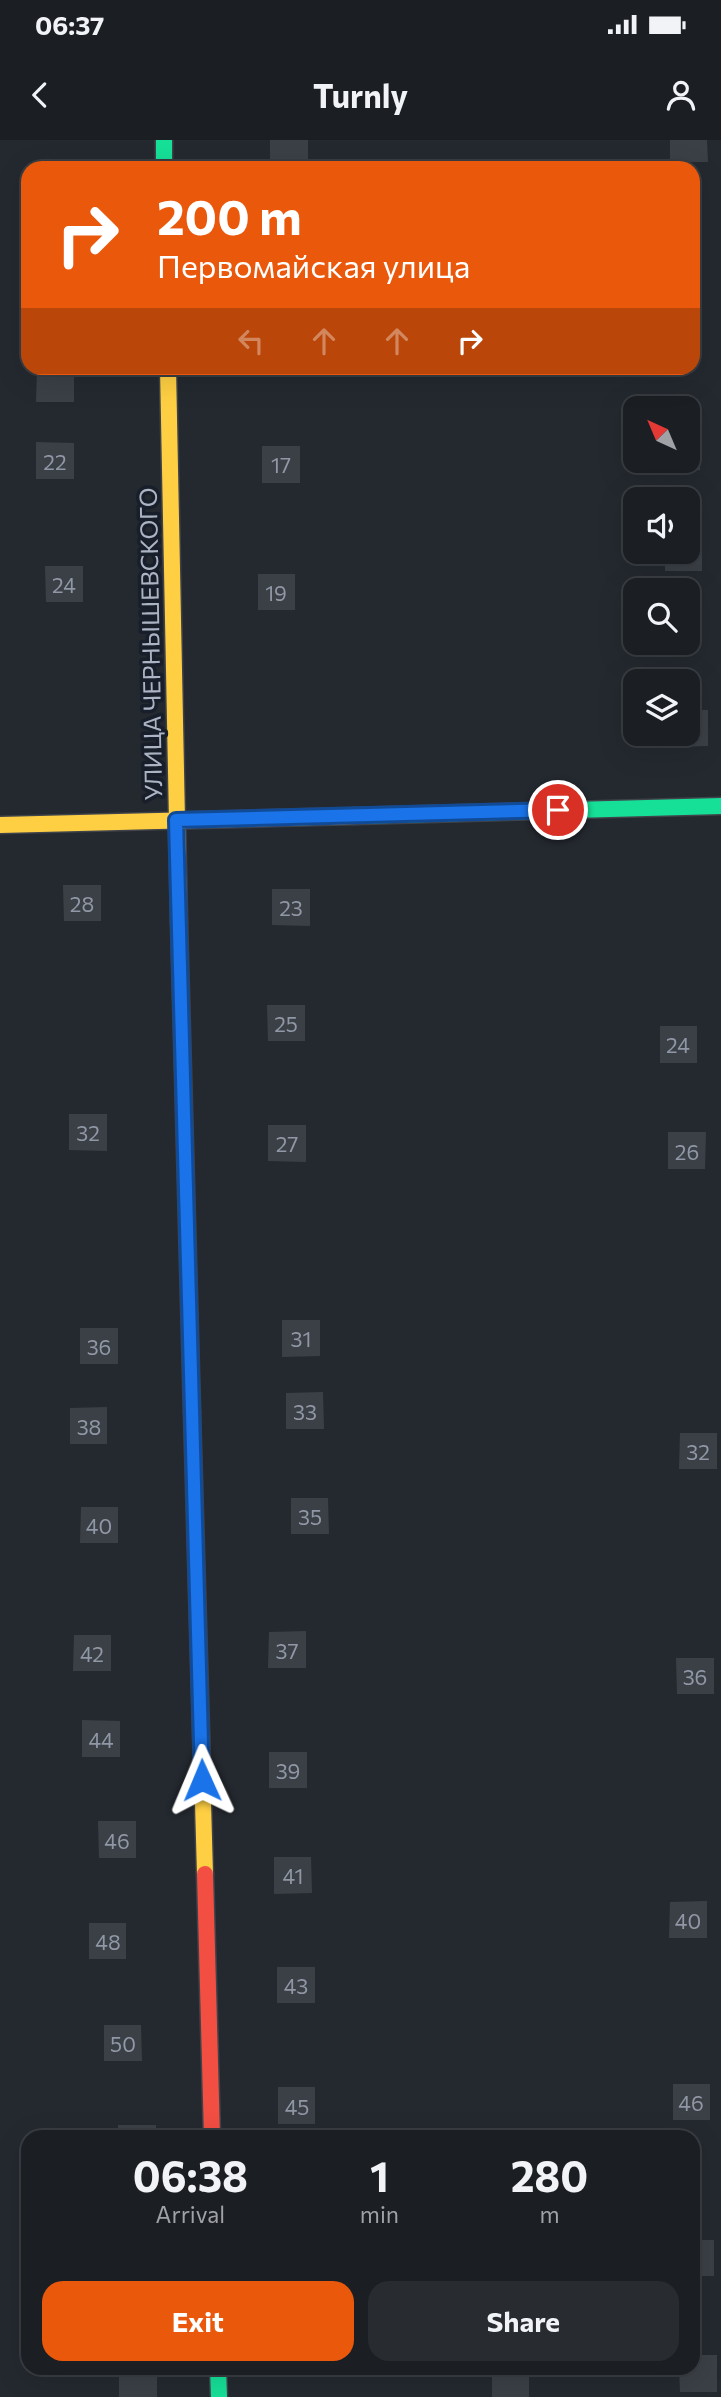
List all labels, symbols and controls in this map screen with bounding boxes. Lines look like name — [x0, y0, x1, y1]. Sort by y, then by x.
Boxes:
text: 06:37 — [35, 9, 104, 40]
text: Turnly — [313, 75, 408, 115]
icon: back — [21, 76, 59, 114]
icon: person — [662, 76, 700, 114]
text: 200 m — [157, 185, 302, 245]
icon: right — [42, 189, 133, 280]
text: Первомайская улица — [157, 245, 470, 285]
icon: left — [232, 322, 270, 360]
icon: ahead — [305, 322, 343, 360]
icon: ahead — [378, 322, 416, 360]
icon: right — [451, 322, 489, 360]
north arrow — [623, 396, 700, 472]
map controls — [623, 396, 700, 746]
house number: 22 — [43, 449, 67, 474]
house number: 17 — [271, 452, 291, 477]
street label: УЛИЦА ЧЕРНЫШЕВСКОГО — [133, 487, 167, 801]
button: sound — [623, 487, 700, 564]
house number: 24 — [52, 572, 76, 597]
button: search — [623, 578, 700, 655]
house number: 19 — [265, 580, 287, 605]
button: layers — [623, 669, 700, 746]
pin — [528, 780, 588, 840]
icon: arrive — [539, 791, 577, 829]
house number: 28 — [70, 891, 94, 916]
house number: 23 — [279, 895, 303, 920]
house number: 25 — [274, 1011, 298, 1036]
house number: 24 — [666, 1032, 690, 1057]
house number: 32 — [76, 1120, 100, 1145]
house number: 27 — [276, 1131, 298, 1156]
house number: 26 — [675, 1139, 699, 1164]
house number: 31 — [291, 1326, 311, 1351]
house number: 36 — [87, 1334, 111, 1359]
house number: 33 — [293, 1399, 317, 1424]
house number: 38 — [77, 1414, 101, 1439]
house number: 32 — [686, 1439, 710, 1464]
house number: 35 — [298, 1504, 322, 1529]
house number: 40 — [86, 1513, 112, 1538]
house number: 37 — [276, 1638, 298, 1663]
house number: 42 — [80, 1641, 104, 1666]
house number: 36 — [683, 1664, 707, 1689]
house number: 44 — [88, 1727, 114, 1752]
position arrow — [165, 1743, 239, 1817]
house number: 39 — [276, 1758, 300, 1783]
house number: 46 — [104, 1828, 130, 1853]
house number: 41 — [283, 1863, 303, 1888]
house number: 40 — [675, 1908, 701, 1933]
house number: 48 — [95, 1929, 121, 1954]
house number: 43 — [284, 1973, 308, 1998]
house number: 50 — [110, 2031, 136, 2056]
house number: 46 — [678, 2090, 704, 2115]
house number: 45 — [285, 2094, 309, 2119]
text: 06:38 — [133, 2149, 248, 2201]
text: 1 — [370, 2149, 389, 2201]
text: 280 — [511, 2149, 588, 2201]
text: Arrival — [156, 2200, 225, 2228]
text: min — [360, 2200, 399, 2228]
text: m — [539, 2200, 560, 2228]
button: Exit — [42, 2281, 354, 2361]
button: Share — [368, 2281, 679, 2361]

